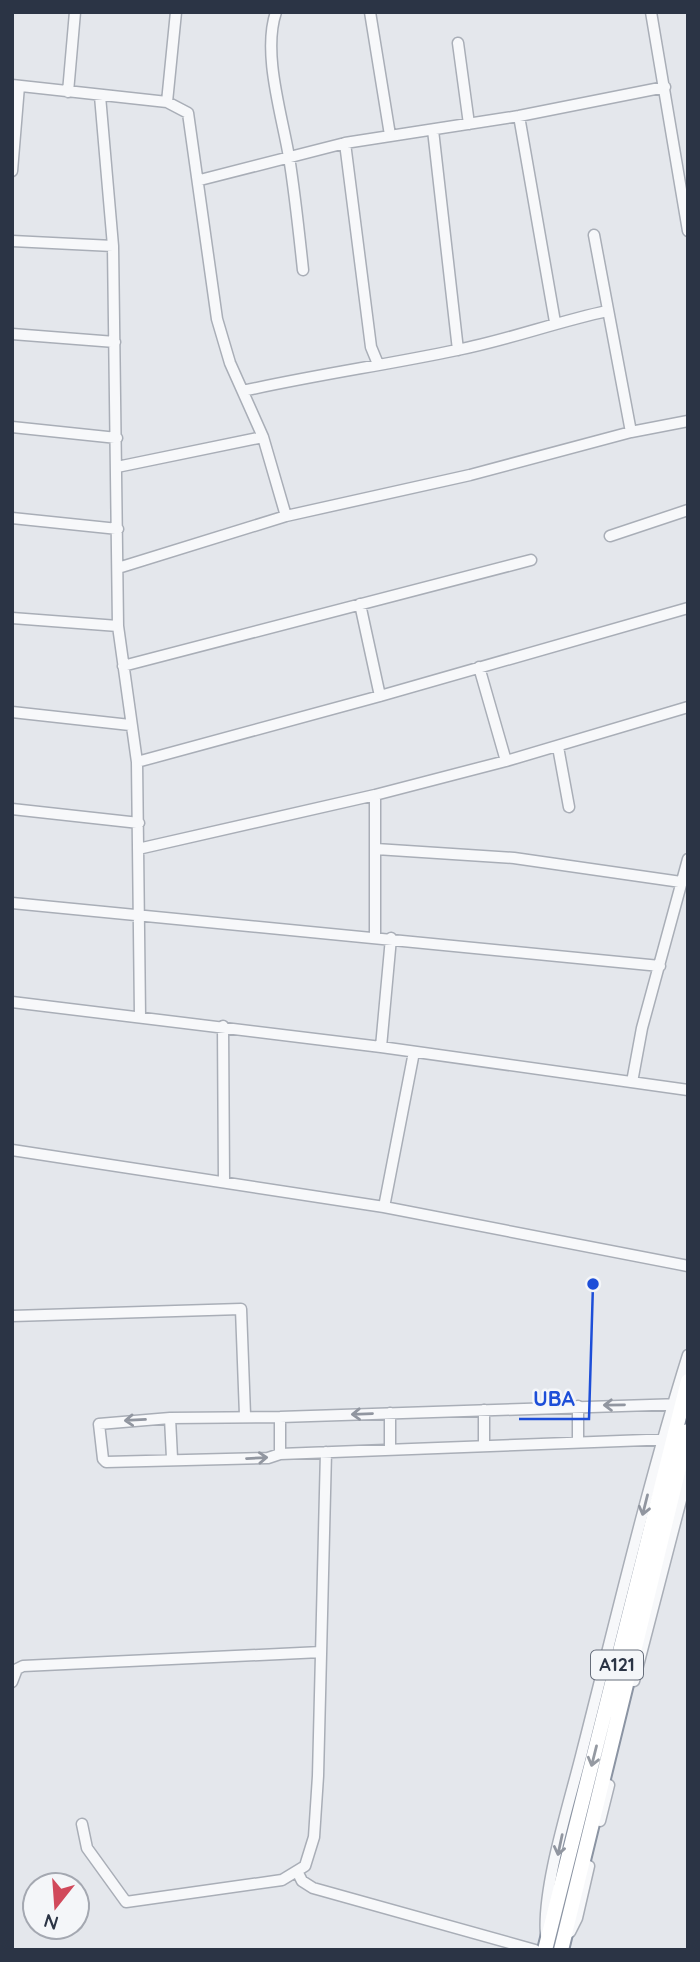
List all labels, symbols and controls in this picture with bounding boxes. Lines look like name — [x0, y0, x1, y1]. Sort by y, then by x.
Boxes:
callout: UBA — [519, 1377, 589, 1419]
text: UBA — [533, 1385, 576, 1411]
one-way arrow — [603, 1398, 626, 1412]
one-way arrow — [351, 1408, 374, 1421]
one-way arrow — [124, 1414, 146, 1427]
one-way arrow — [246, 1451, 268, 1464]
one-way arrow — [638, 1493, 651, 1516]
road number: A121 — [591, 1650, 643, 1680]
one-way arrow — [587, 1744, 600, 1767]
one-way arrow — [553, 1833, 566, 1856]
north arrow — [21, 1871, 91, 1941]
text: N — [41, 1909, 61, 1936]

